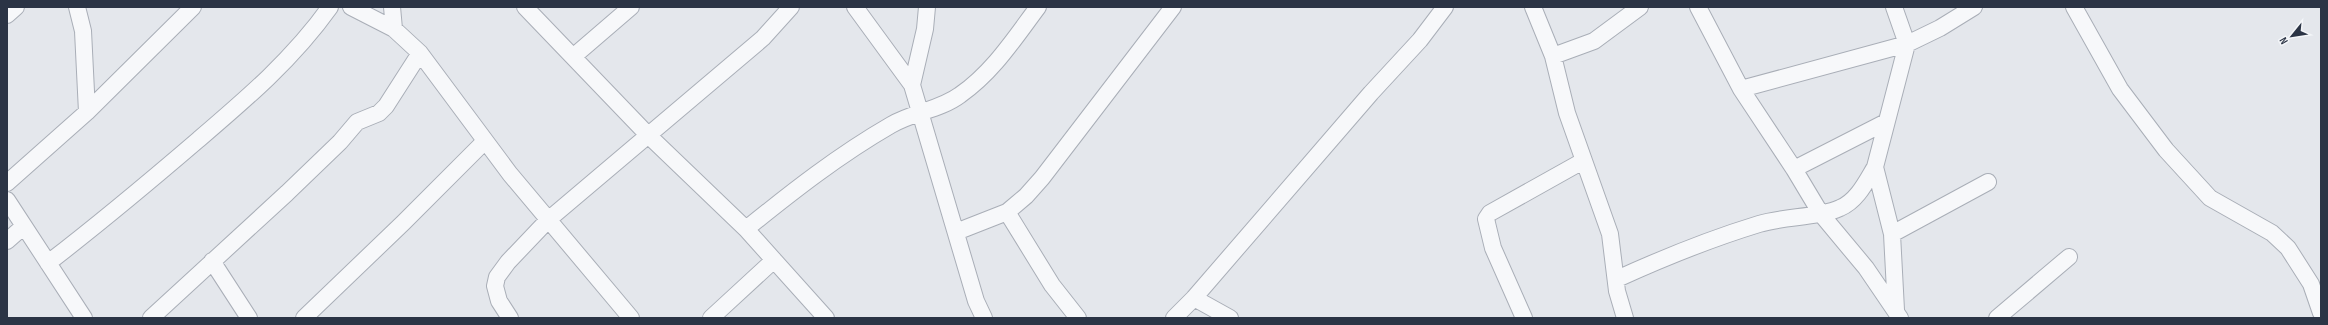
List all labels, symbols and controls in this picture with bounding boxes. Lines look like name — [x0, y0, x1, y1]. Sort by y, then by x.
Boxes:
north arrow — [2272, 16, 2312, 56]
text: N — [2277, 35, 2291, 47]

